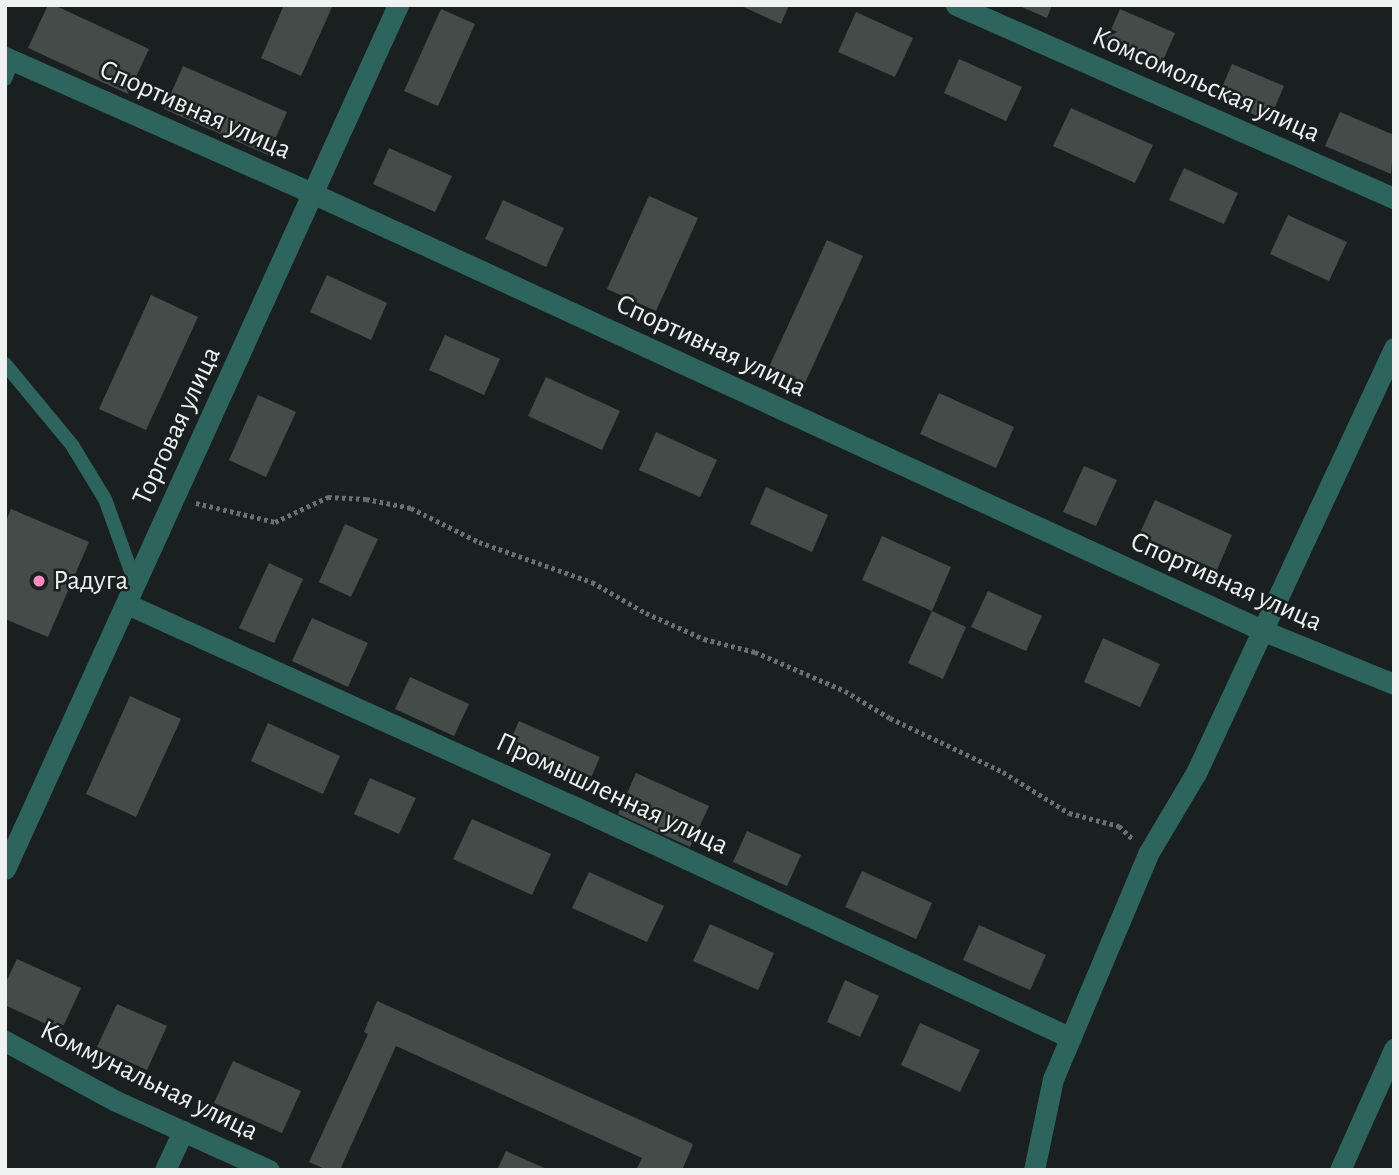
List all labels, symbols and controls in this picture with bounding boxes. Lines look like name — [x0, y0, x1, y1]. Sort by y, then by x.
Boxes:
street label: Комсомольская улица — [1087, 20, 1325, 150]
street label: Спортивная улица — [94, 53, 296, 167]
street label: Спортивная улица — [610, 287, 812, 405]
street label: Торговая улица — [126, 341, 228, 511]
street label: Спортивная улица — [1125, 525, 1327, 639]
place label: Радуга — [53, 564, 128, 598]
marker: Радуга — [31, 573, 47, 589]
street label: Промышленная улица — [491, 725, 733, 863]
street label: Коммунальная улица — [34, 1014, 264, 1148]

